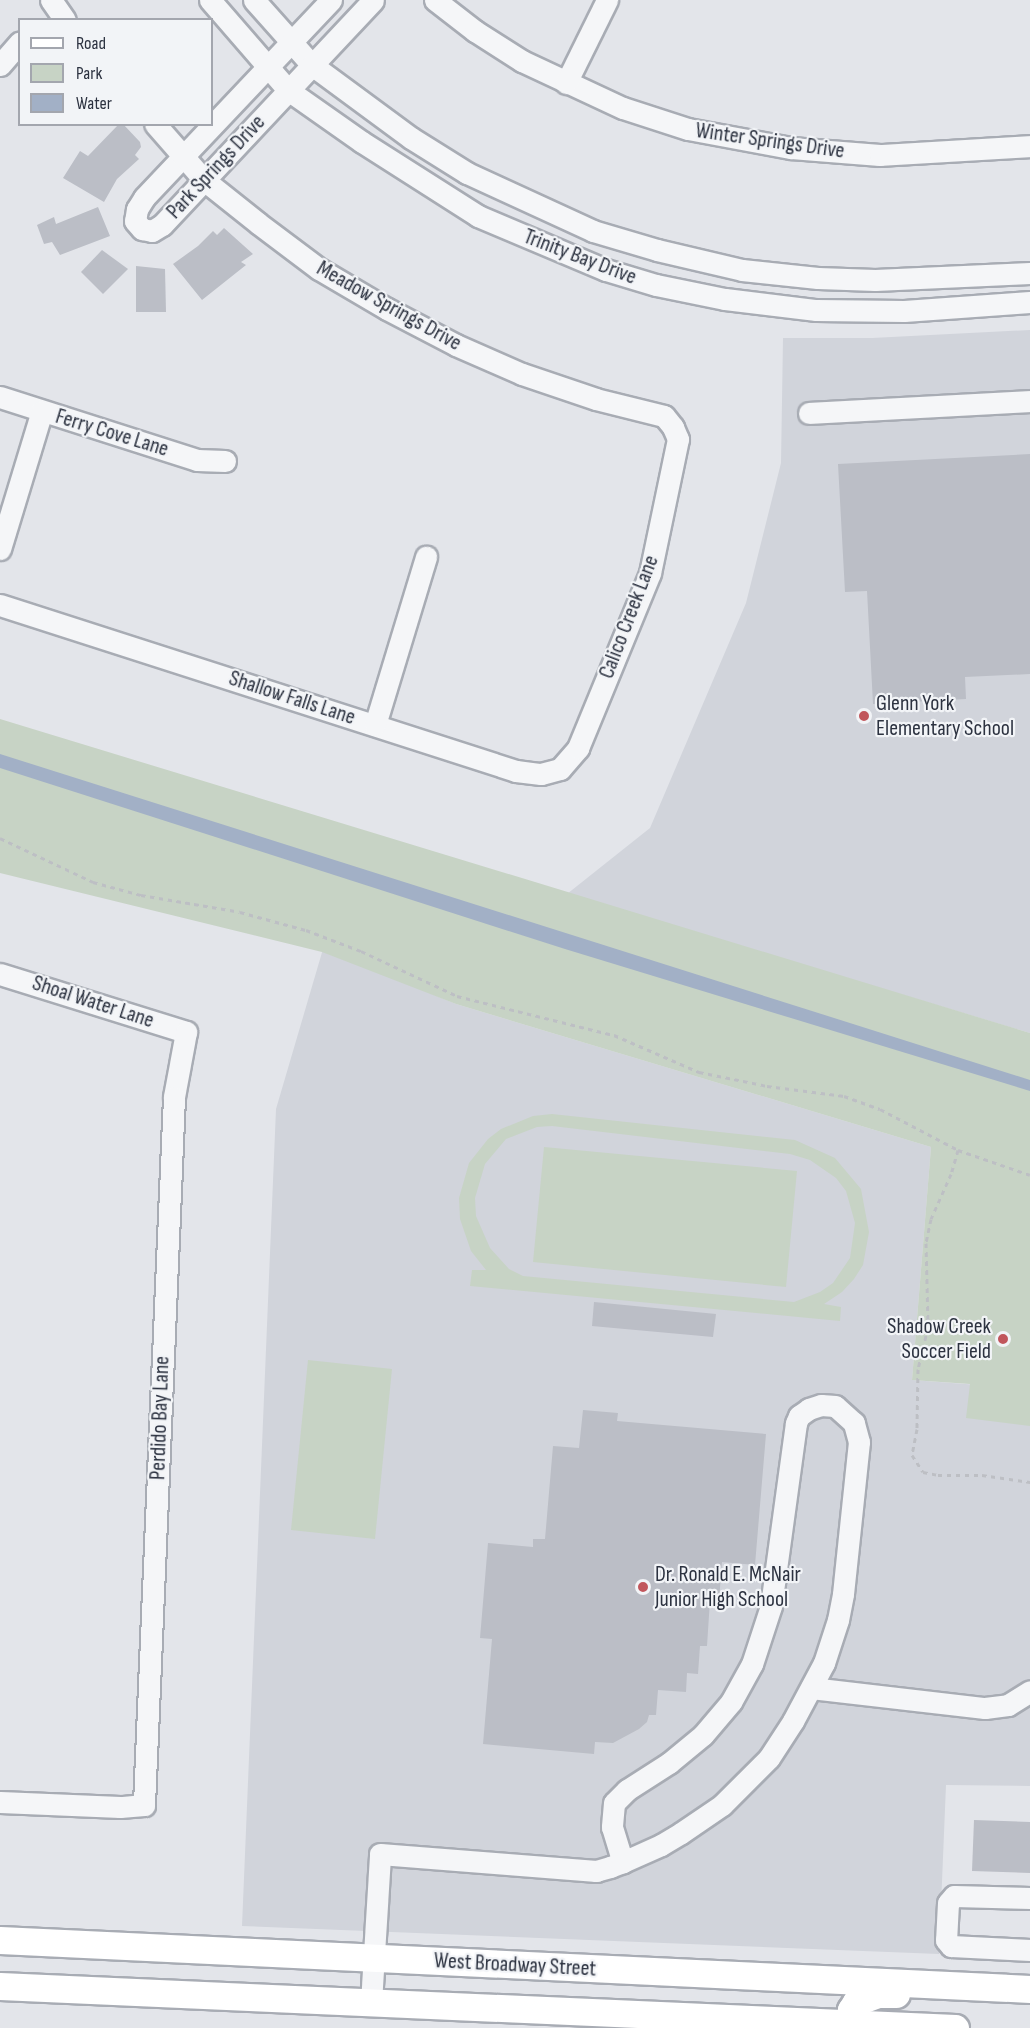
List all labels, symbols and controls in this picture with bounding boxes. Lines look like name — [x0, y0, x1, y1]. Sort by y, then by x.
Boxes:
legend — [18, 18, 213, 126]
text: Road — [76, 33, 106, 54]
text: Park — [76, 63, 102, 84]
text: Water — [76, 93, 112, 114]
street label: Park Springs Drive — [161, 110, 271, 224]
street label: Winter Springs Drive — [694, 117, 846, 165]
street label: Trinity Bay Drive — [520, 223, 640, 291]
street label: Meadow Springs Drive — [312, 255, 466, 357]
street label: Ferry Cove Lane — [52, 403, 172, 463]
street label: Calico Creek Lane — [593, 552, 665, 682]
street label: Shallow Falls Lane — [226, 665, 358, 731]
place label: Glenn York Elementary School — [876, 690, 1014, 742]
marker: Glenn York Elementary School — [857, 709, 871, 723]
street label: Shoal Water Lane — [29, 970, 157, 1034]
place label: Shadow Creek Soccer Field — [887, 1313, 991, 1364]
marker: Shadow Creek Soccer Field — [996, 1332, 1010, 1346]
street label: Perdido Bay Lane — [145, 1355, 175, 1481]
place label: Dr. Ronald E. McNair Junior High School — [655, 1561, 801, 1612]
marker: Dr. Ronald E. McNair Junior High School — [636, 1580, 650, 1594]
street label: West Broadway Street — [433, 1948, 597, 1982]

